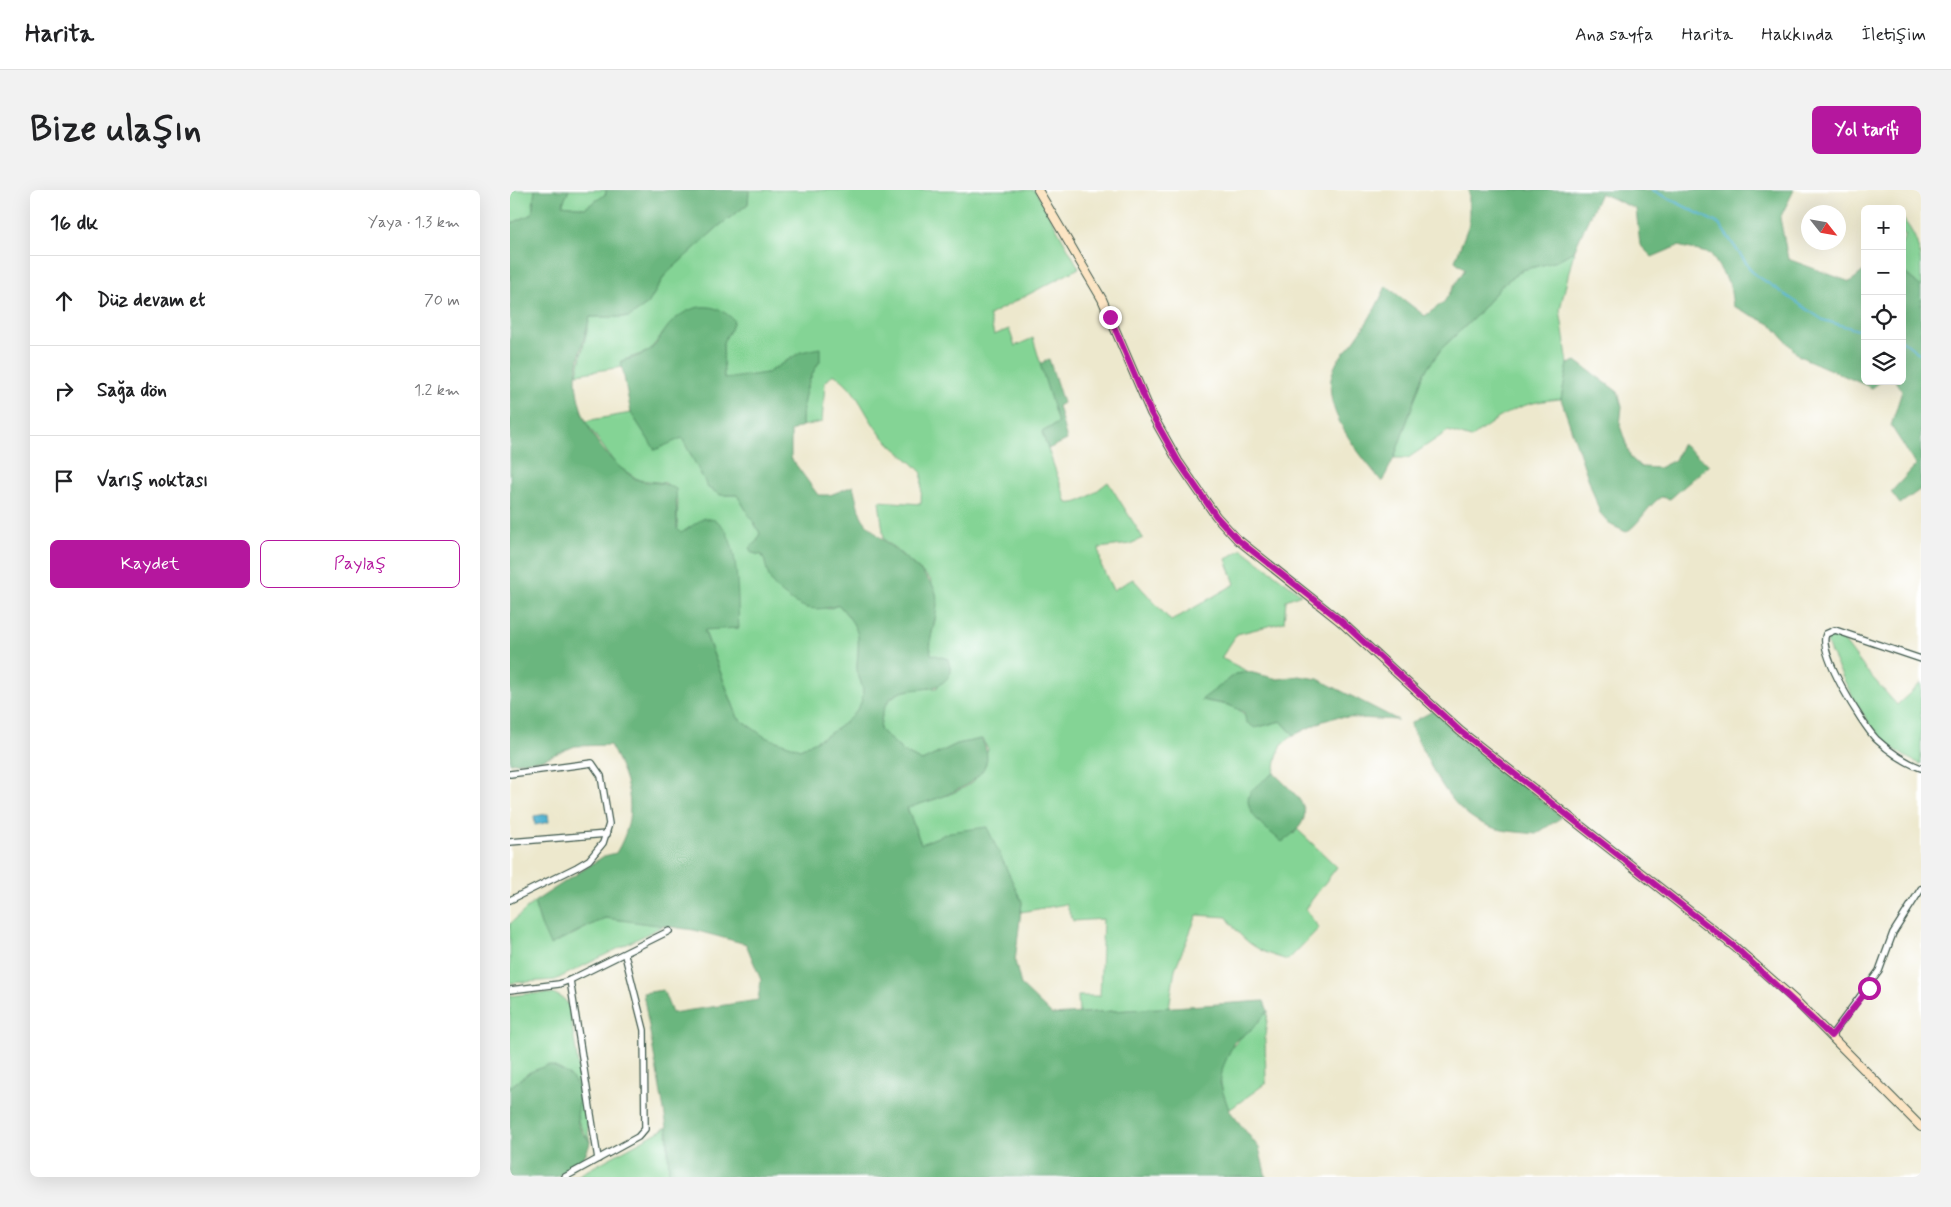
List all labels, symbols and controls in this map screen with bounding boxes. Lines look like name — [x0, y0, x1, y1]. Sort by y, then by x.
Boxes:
text: Harita — [25, 19, 94, 50]
text: Ana sayfa — [1575, 23, 1654, 47]
text: Harita — [1682, 23, 1733, 47]
text: Hakkında — [1761, 23, 1834, 47]
text: İletişim — [1862, 23, 1926, 47]
button: Yol tarifi — [1812, 106, 1921, 154]
text: Bize ulaşın — [30, 107, 201, 153]
north arrow — [1801, 205, 1846, 250]
map controls — [1861, 205, 1906, 385]
button: + — [1861, 205, 1906, 250]
text: 16 dk — [50, 209, 98, 237]
text: Yaya · 1.3 km — [368, 212, 460, 233]
button: − — [1861, 250, 1906, 295]
icon: ahead — [50, 287, 78, 315]
text: Düz devam et — [97, 288, 205, 313]
text: 70 m — [424, 290, 460, 311]
button: locate — [1861, 295, 1906, 340]
route end — [1099, 306, 1122, 329]
button: layers — [1861, 340, 1906, 385]
icon: right — [50, 377, 78, 405]
text: Sağa dön — [97, 378, 167, 403]
text: 1.2 km — [414, 380, 460, 401]
icon: arrive — [50, 467, 78, 495]
text: Varış noktası — [97, 468, 208, 493]
button: Kaydet — [50, 540, 250, 588]
button: Paylaş — [260, 540, 460, 588]
route start — [1858, 977, 1881, 1000]

